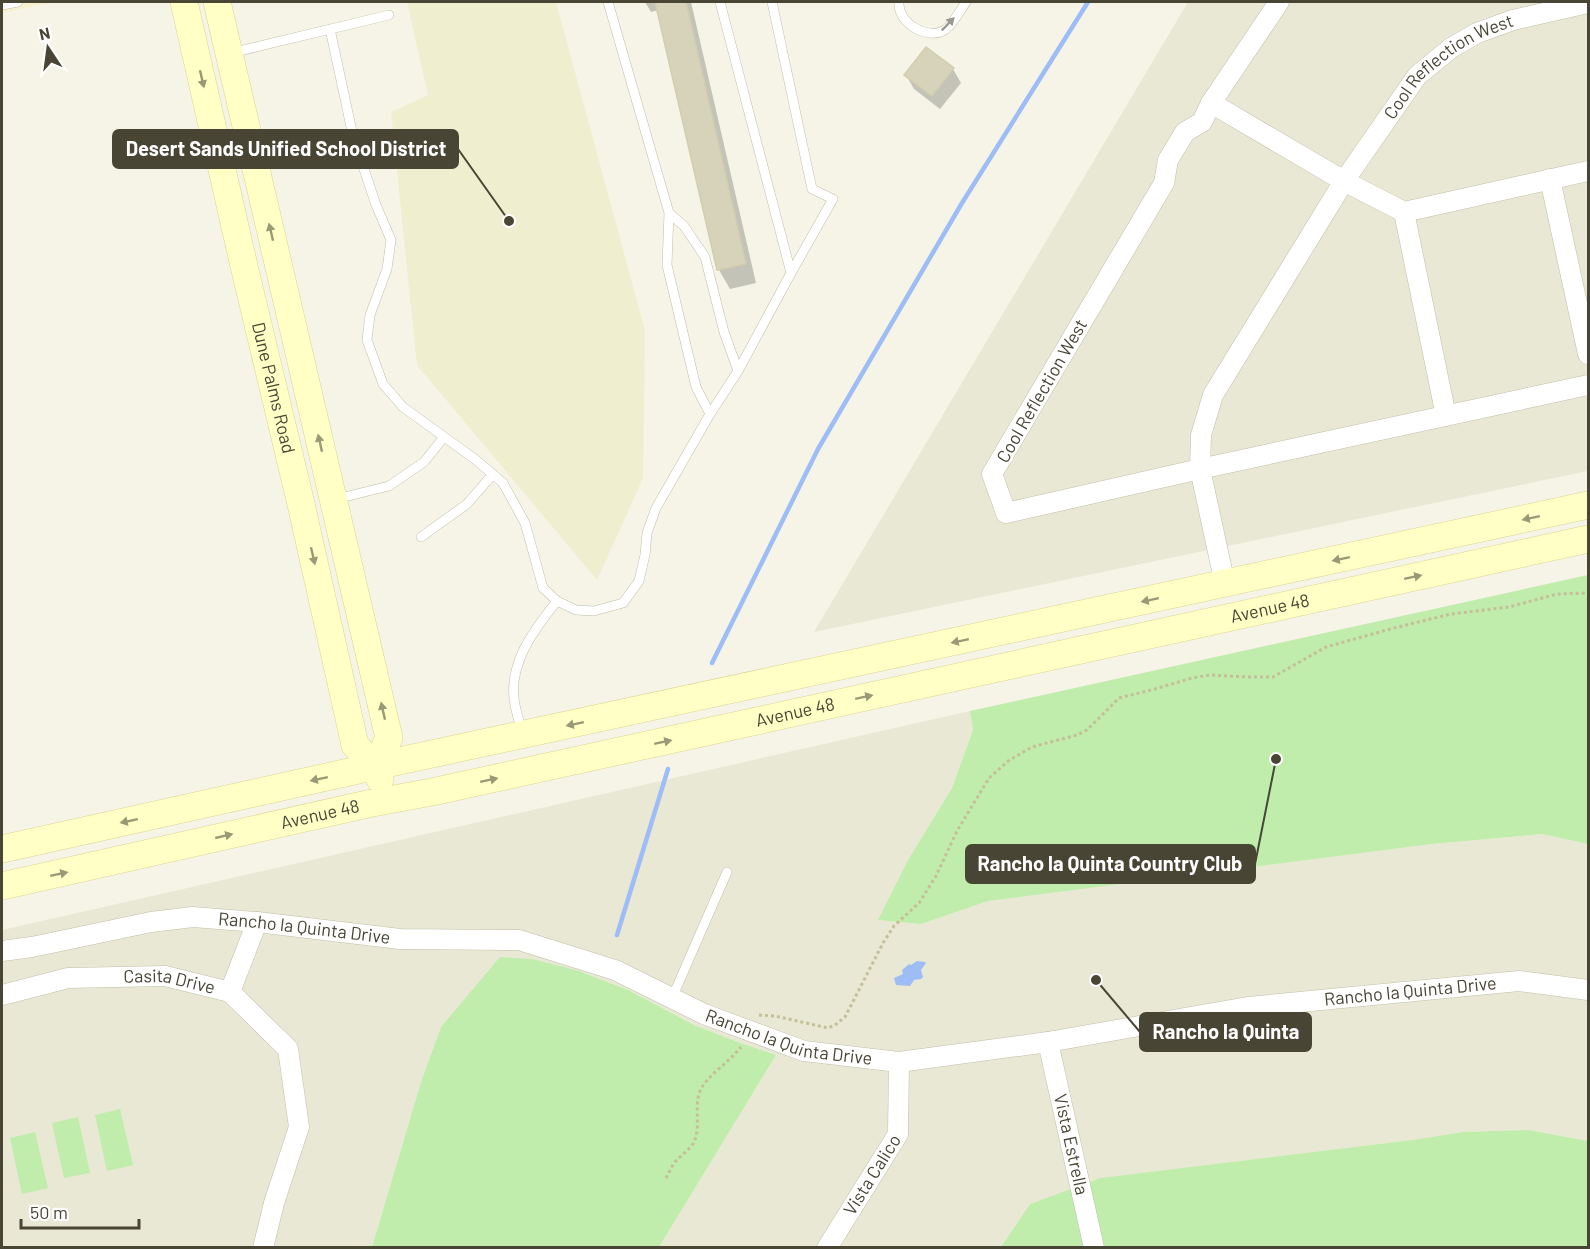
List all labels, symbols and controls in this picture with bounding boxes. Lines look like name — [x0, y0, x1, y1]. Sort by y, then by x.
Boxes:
street label: Cool Reflection West — [1378, 9, 1516, 123]
one-way arrow — [941, 17, 955, 31]
north arrow — [18, 18, 78, 78]
text: N — [37, 22, 52, 43]
one-way arrow — [197, 70, 207, 88]
callout: Desert Sands Unified School District — [113, 130, 458, 168]
text: Desert Sands Unified School District — [126, 136, 446, 160]
one-way arrow — [265, 223, 275, 241]
street label: Cool Reflection West — [991, 315, 1091, 466]
street label: Dune Palms Road — [248, 320, 300, 455]
one-way arrow — [314, 433, 324, 452]
one-way arrow — [1522, 513, 1541, 523]
one-way arrow — [309, 547, 318, 566]
one-way arrow — [1331, 555, 1350, 564]
one-way arrow — [1403, 572, 1422, 582]
street label: Avenue 48 — [1228, 588, 1311, 627]
one-way arrow — [1140, 596, 1159, 605]
one-way arrow — [950, 637, 969, 646]
street label: Avenue 48 — [753, 692, 837, 731]
one-way arrow — [855, 692, 874, 701]
one-way arrow — [377, 702, 387, 721]
one-way arrow — [566, 719, 584, 729]
one-way arrow — [654, 736, 672, 746]
one-way arrow — [480, 774, 498, 784]
one-way arrow — [309, 775, 328, 784]
street label: Avenue 48 — [278, 794, 361, 833]
one-way arrow — [119, 817, 138, 826]
one-way arrow — [215, 831, 233, 841]
callout: Rancho la Quinta Country Club — [966, 845, 1255, 883]
text: Rancho la Quinta Country Club — [978, 851, 1242, 875]
one-way arrow — [49, 868, 68, 878]
street label: Rancho la Quinta Drive — [217, 907, 392, 948]
street label: Casita Drive — [123, 964, 218, 998]
street label: Rancho la Quinta Drive — [1323, 971, 1497, 1010]
street label: Rancho la Quinta Drive — [703, 1004, 874, 1069]
callout: Rancho la Quinta — [1140, 1013, 1311, 1051]
text: Rancho la Quinta — [1153, 1019, 1299, 1043]
street label: Vista Estrella — [1050, 1092, 1094, 1197]
street label: Vista Calico — [838, 1130, 905, 1219]
scale bar — [21, 1192, 140, 1230]
text: 50 m — [30, 1201, 68, 1223]

